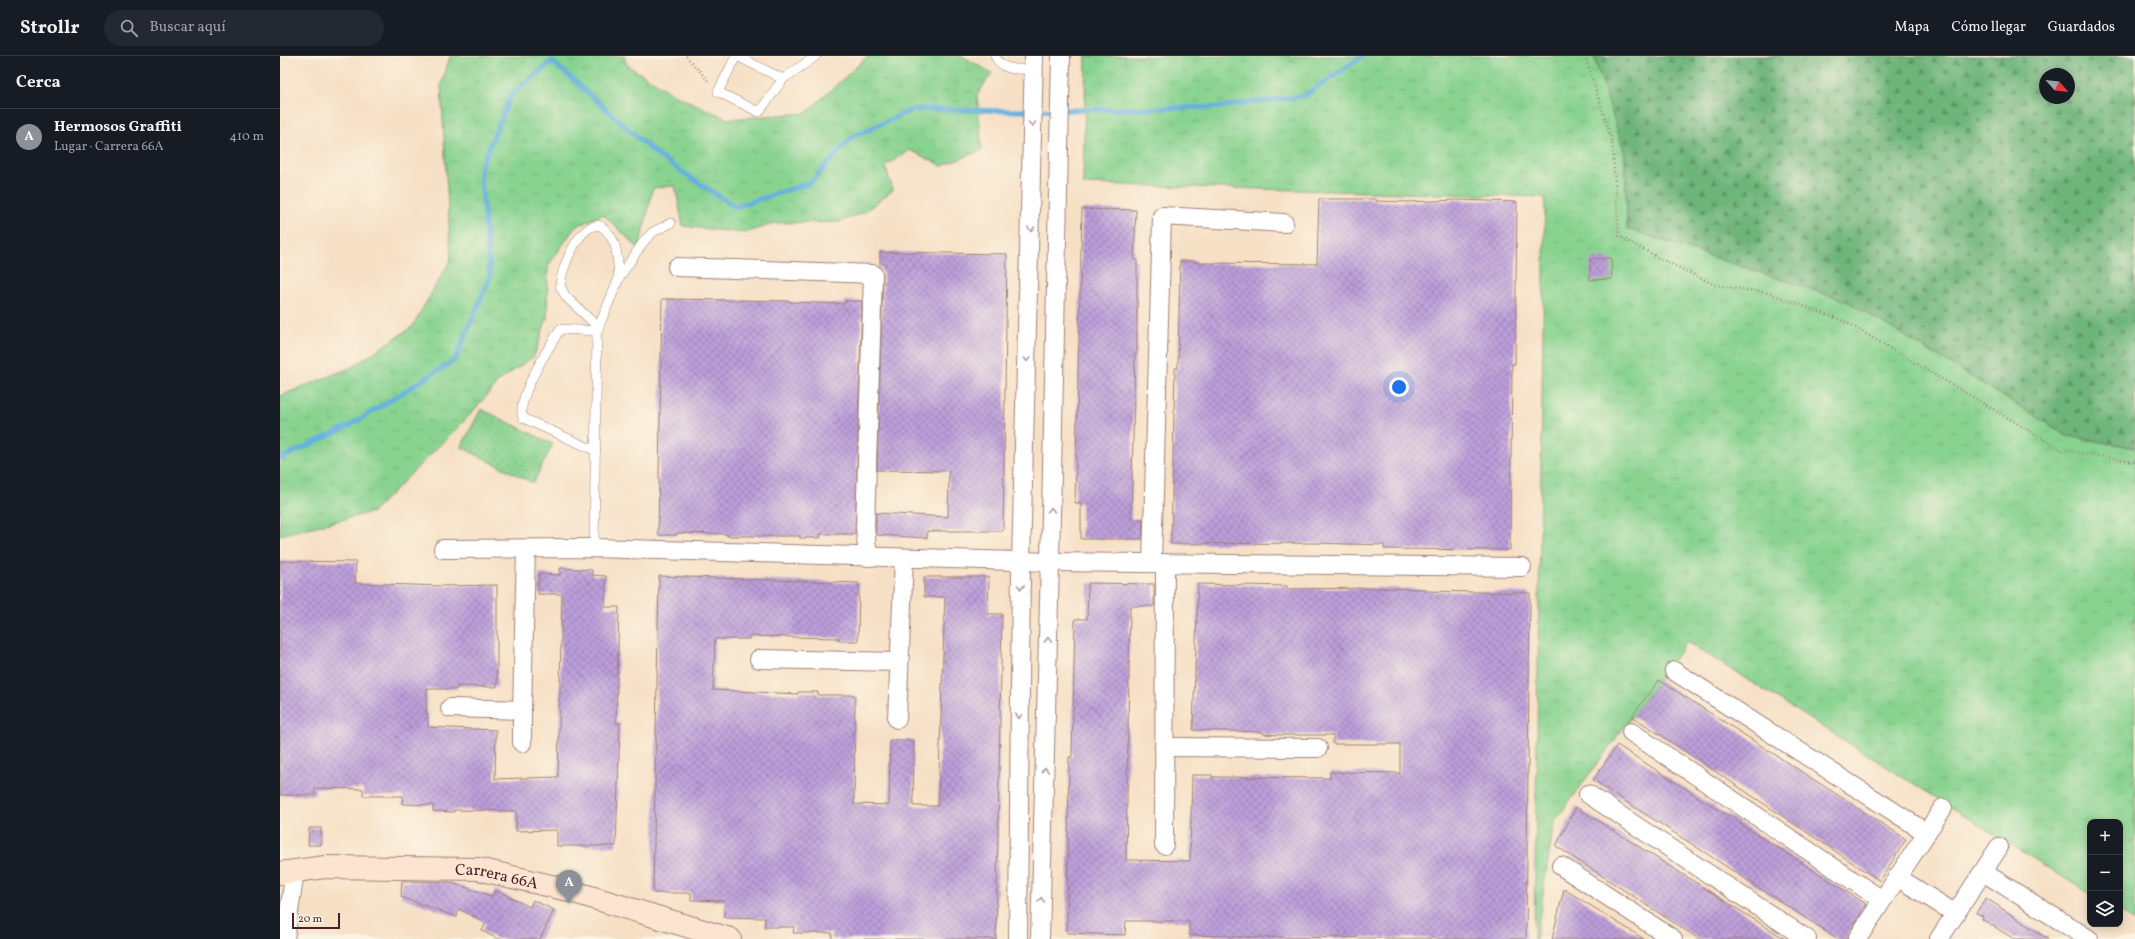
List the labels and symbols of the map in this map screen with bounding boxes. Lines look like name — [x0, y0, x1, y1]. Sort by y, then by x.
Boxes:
north arrow — [2039, 68, 2075, 104]
one-way arrow — [1028, 121, 1036, 127]
one-way arrow — [1027, 226, 1035, 232]
one-way arrow — [1023, 356, 1031, 362]
your location — [1389, 377, 1409, 397]
one-way arrow — [1047, 507, 1055, 513]
one-way arrow — [1017, 584, 1025, 590]
one-way arrow — [1044, 637, 1052, 643]
one-way arrow — [1015, 713, 1024, 719]
one-way arrow — [1040, 767, 1049, 773]
street label: Carrera 66A — [455, 860, 540, 896]
pin: A — [556, 870, 582, 903]
one-way arrow — [1037, 897, 1045, 903]
scale bar — [292, 911, 340, 930]

